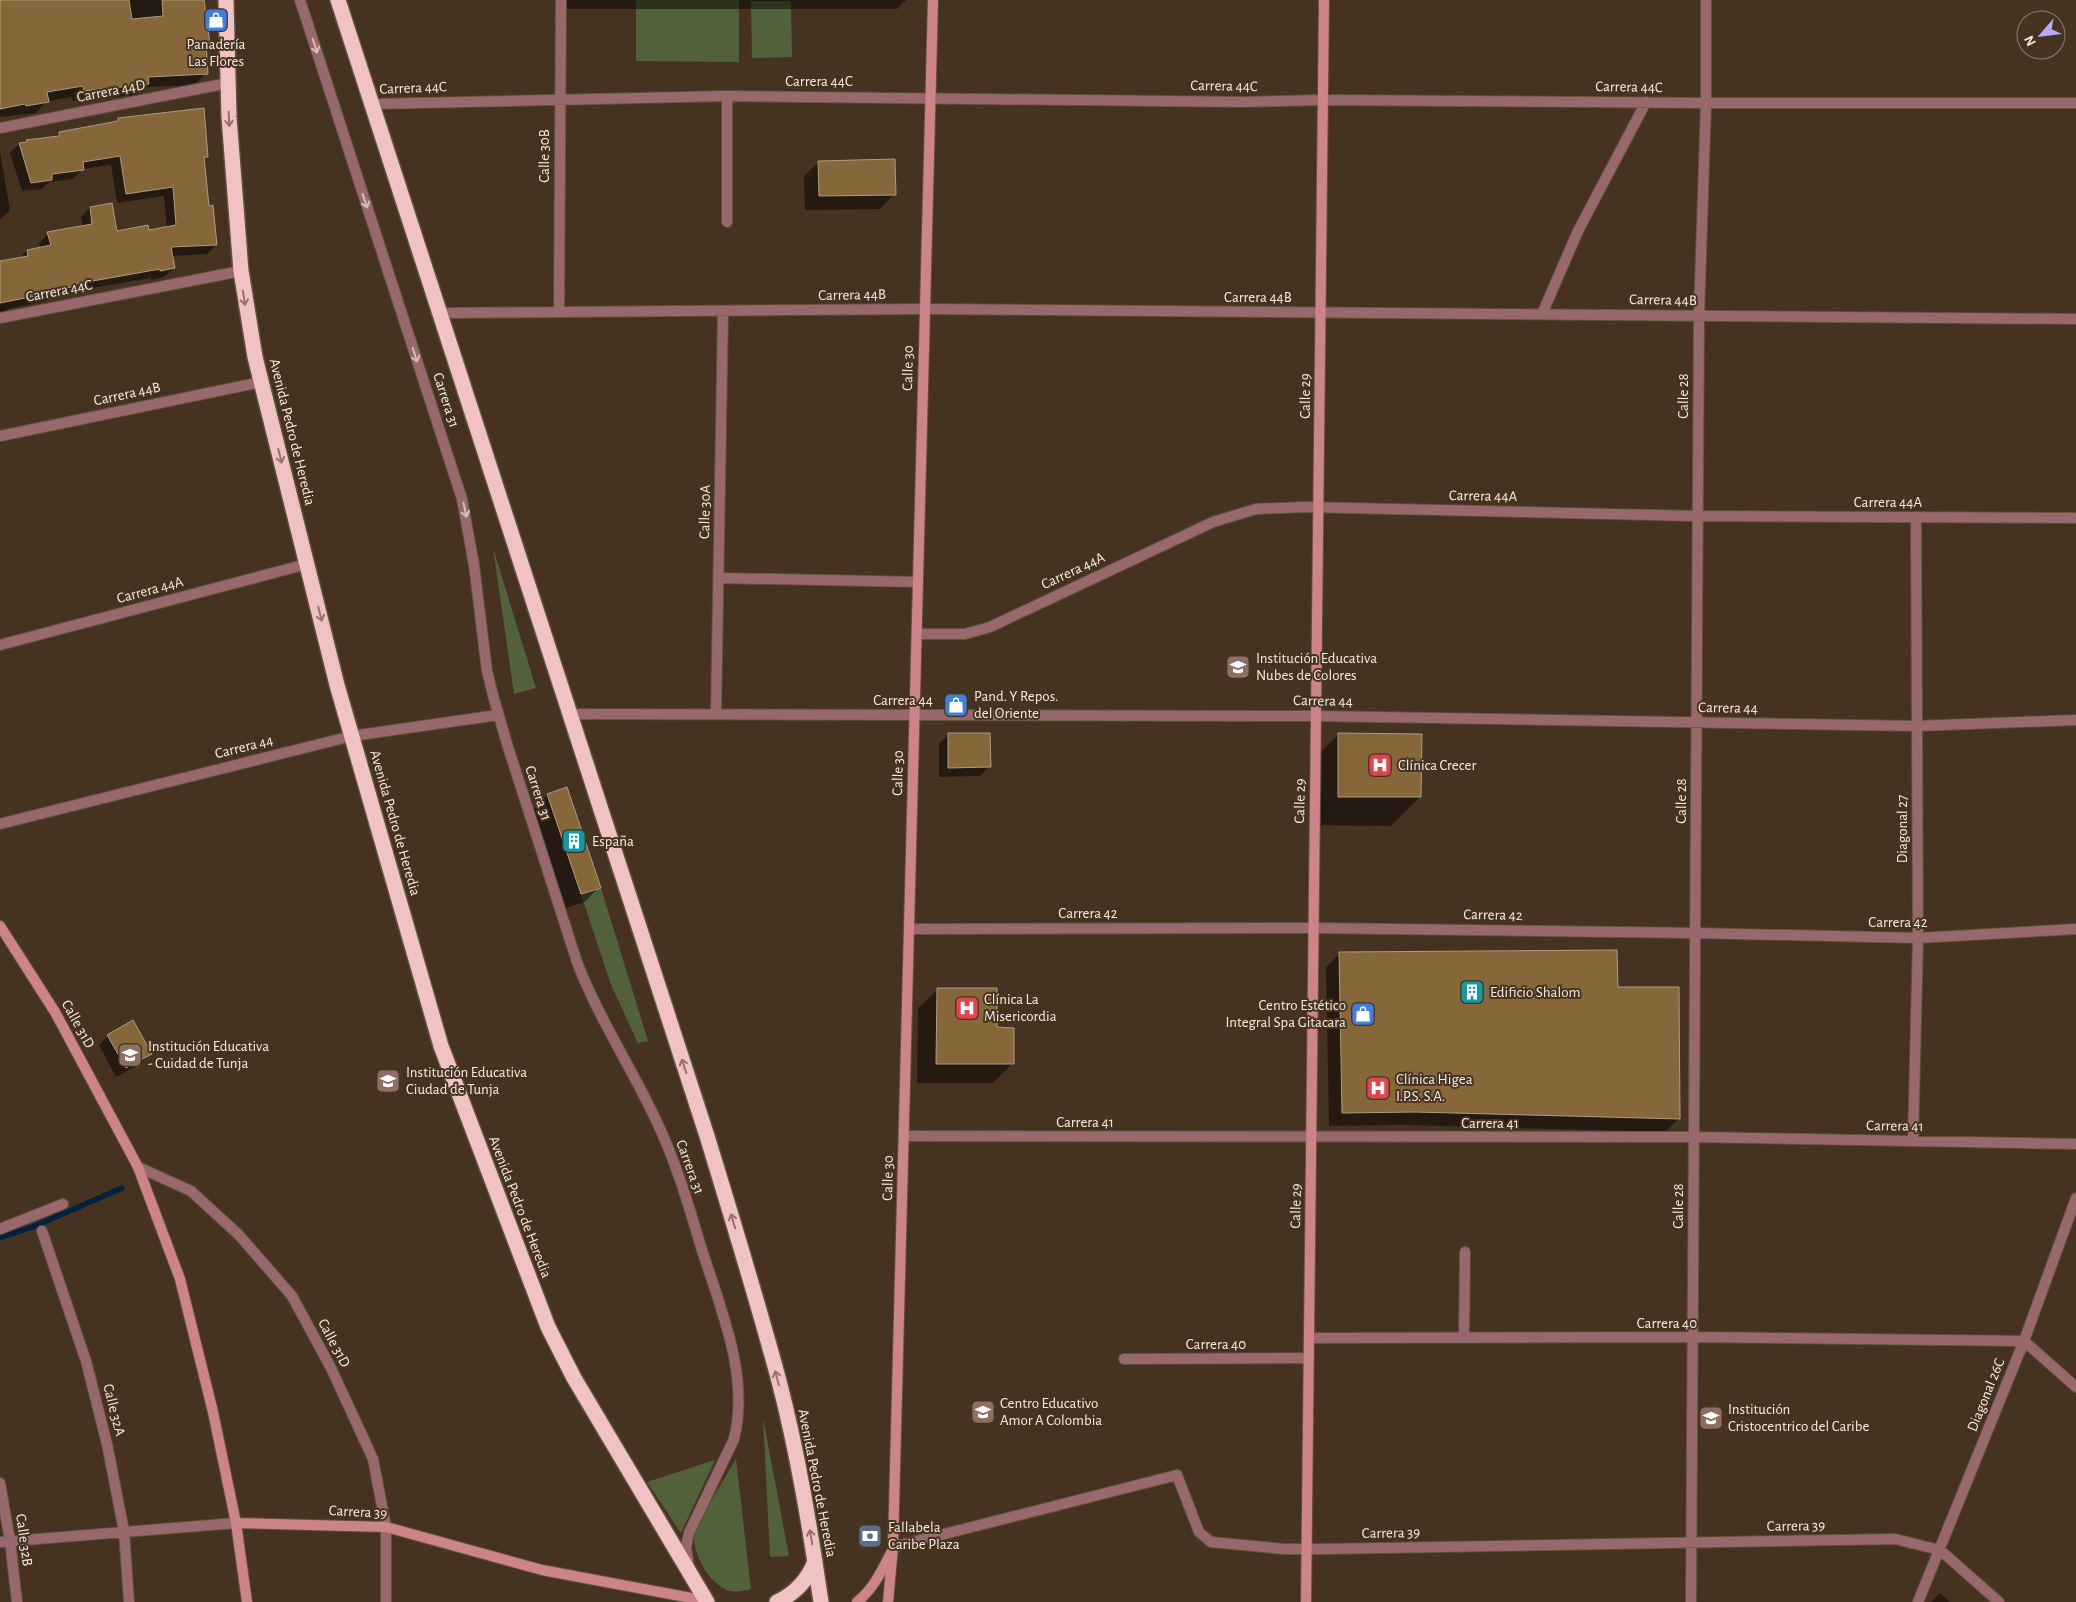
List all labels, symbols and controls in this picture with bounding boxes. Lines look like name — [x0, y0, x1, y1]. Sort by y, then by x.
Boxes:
shop icon: Panadería Las Flores — [203, 7, 229, 33]
north arrow — [2016, 10, 2066, 60]
text: N — [2022, 33, 2039, 48]
place label: Panadería Las Flores — [187, 37, 246, 69]
one-way arrow — [311, 38, 320, 54]
street label: Carrera 44C — [785, 74, 853, 89]
street label: Carrera 44D — [76, 77, 147, 105]
street label: Carrera 44C — [1190, 78, 1258, 94]
street label: Carrera 44C — [379, 79, 447, 97]
street label: Carrera 44C — [1595, 79, 1663, 95]
one-way arrow — [225, 110, 234, 126]
street label: Calle 30B — [537, 129, 552, 183]
one-way arrow — [361, 193, 370, 208]
street label: Carrera 44C — [24, 277, 94, 305]
street label: Carrera 44B — [818, 287, 886, 303]
one-way arrow — [239, 290, 249, 306]
street label: Carrera 44B — [1224, 290, 1292, 305]
street label: Carrera 44B — [1629, 292, 1697, 308]
street label: Calle 30 — [900, 345, 916, 391]
one-way arrow — [411, 347, 421, 363]
street label: Avenida Pedro de Heredia — [267, 357, 318, 507]
street label: Carrera 31 — [430, 371, 462, 429]
street label: Calle 29 — [1298, 373, 1313, 419]
street label: Calle 28 — [1676, 373, 1691, 419]
street label: Carrera 44B — [92, 380, 162, 408]
one-way arrow — [276, 448, 285, 464]
street label: Calle 30A — [697, 484, 713, 539]
street label: Carrera 44A — [1449, 488, 1518, 504]
street label: Carrera 44A — [1854, 495, 1923, 510]
one-way arrow — [461, 502, 470, 518]
street label: Carrera 44A — [1039, 550, 1107, 592]
street label: Carrera 44A — [115, 574, 185, 606]
one-way arrow — [315, 606, 325, 622]
place label: Institución Educativa Nubes de Colores — [1256, 651, 1377, 683]
school or university icon: Institución Educativa Nubes de Colores — [1225, 654, 1251, 680]
place label: Pand. Y Repos. del Oriente — [974, 689, 1058, 721]
shop icon: Pand. Y Repos. del Oriente — [943, 692, 969, 718]
street label: Carrera 44 — [873, 693, 933, 708]
street label: Carrera 44 — [1293, 693, 1353, 709]
street label: Carrera 44 — [1698, 700, 1758, 716]
street label: Carrera 44 — [213, 733, 275, 761]
street label: Avenida Pedro de Heredia — [367, 749, 423, 898]
street label: Calle 30 — [890, 750, 906, 796]
hospital icon: Clínica Crecer — [1367, 752, 1393, 778]
place label: Clínica Crecer — [1398, 758, 1476, 773]
street label: Carrera 31 — [522, 764, 554, 822]
street label: Calle 29 — [1292, 778, 1308, 824]
street label: Calle 28 — [1674, 778, 1689, 824]
street label: Diagonal 27 — [1895, 795, 1910, 863]
building icon: España — [561, 828, 587, 854]
place label: España — [592, 834, 634, 849]
street label: Carrera 42 — [1058, 906, 1118, 921]
street label: Carrera 42 — [1463, 907, 1523, 923]
street label: Carrera 42 — [1868, 915, 1928, 930]
building icon: Edificio Shalom — [1459, 979, 1485, 1005]
place label: Edificio Shalom — [1490, 985, 1580, 1000]
place label: Clínica La Misericordia — [984, 992, 1057, 1024]
hospital icon: Clínica La Misericordia — [954, 995, 980, 1021]
street label: Calle 31D — [59, 997, 97, 1051]
place label: Centro Estético Integral Spa Gitacara — [1225, 998, 1346, 1030]
shop icon: Centro Estético Integral Spa Gitacara — [1350, 1001, 1376, 1027]
place label: Institución Educativa - Cuidad de Tunja — [148, 1039, 269, 1071]
school or university icon: Institución Educativa - Cuidad de Tunja — [117, 1042, 143, 1068]
one-way arrow — [679, 1059, 689, 1075]
place label: Institución Educativa Ciudad de Tunja — [406, 1065, 527, 1097]
school or university icon: Institución Educativa Ciudad de Tunja — [375, 1068, 401, 1094]
place label: Clínica Higea I.P.S. S.A. — [1396, 1072, 1473, 1104]
hospital icon: Clínica Higea I.P.S. S.A. — [1365, 1075, 1391, 1101]
street label: Carrera 41 — [1056, 1115, 1114, 1130]
street label: Carrera 41 — [1461, 1116, 1519, 1131]
street label: Carrera 41 — [1866, 1118, 1924, 1134]
street label: Avenida Pedro de Heredia — [486, 1134, 554, 1280]
street label: Carrera 31 — [673, 1138, 707, 1196]
street label: Calle 30 — [880, 1155, 896, 1201]
street label: Calle 29 — [1288, 1183, 1304, 1229]
street label: Calle 28 — [1671, 1183, 1686, 1229]
one-way arrow — [727, 1214, 737, 1230]
street label: Calle 31D — [315, 1316, 353, 1370]
street label: Carrera 40 — [1637, 1316, 1697, 1331]
street label: Carrera 40 — [1186, 1337, 1246, 1352]
street label: Diagonal 26C — [1965, 1356, 2008, 1434]
one-way arrow — [772, 1370, 782, 1386]
street label: Calle 32A — [100, 1382, 128, 1438]
place label: Centro Educativo Amor A Colombia — [1000, 1396, 1102, 1428]
school or university icon: Centro Educativo Amor A Colombia — [970, 1399, 996, 1425]
place label: Institución Cristocentrico del Caribe — [1728, 1402, 1869, 1434]
school or university icon: Institución Cristocentrico del Caribe — [1698, 1405, 1724, 1431]
street label: Avenida Pedro de Heredia — [795, 1408, 839, 1558]
street label: Carrera 39 — [328, 1503, 388, 1521]
street label: Calle 32B — [13, 1513, 35, 1567]
street label: Carrera 39 — [1767, 1518, 1825, 1534]
place label: Fallabela Caribe Plaza — [888, 1520, 960, 1552]
bank icon: Fallabela Caribe Plaza — [857, 1523, 883, 1549]
street label: Carrera 39 — [1362, 1525, 1420, 1541]
one-way arrow — [805, 1529, 815, 1545]

